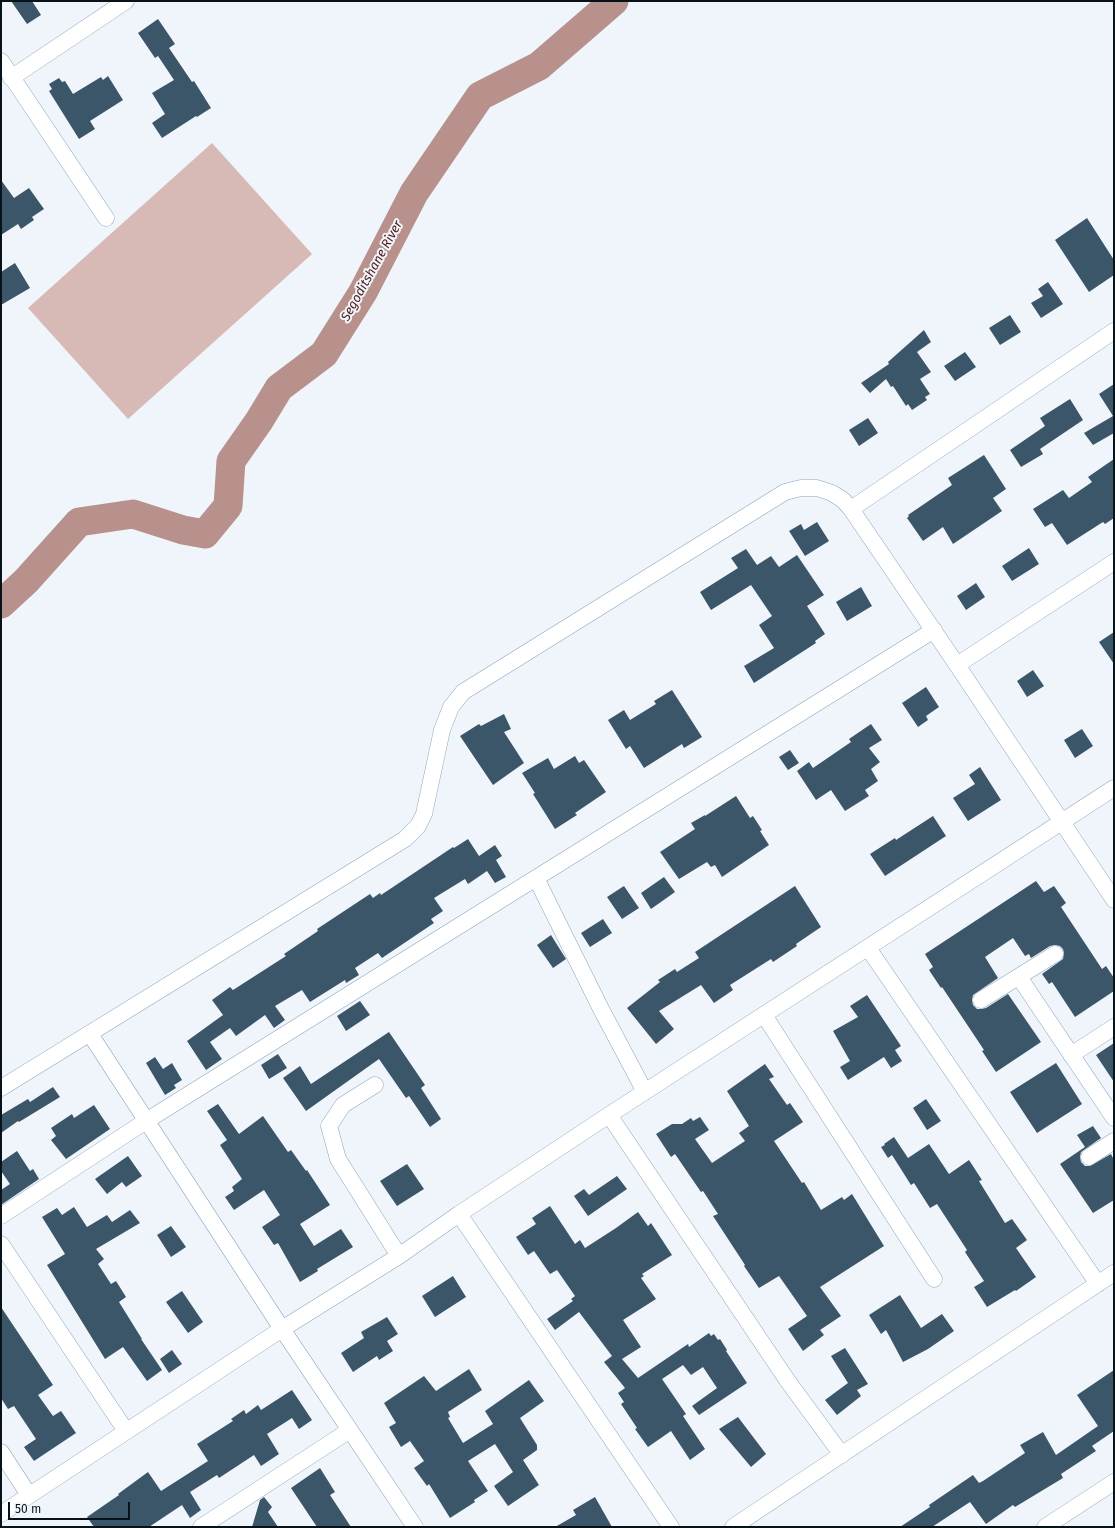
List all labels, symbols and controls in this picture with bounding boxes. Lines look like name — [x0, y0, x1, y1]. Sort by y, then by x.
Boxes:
water label: Segoditshane River — [338, 218, 406, 324]
scale bar — [10, 1494, 132, 1520]
text: 50 m — [15, 1502, 41, 1516]

